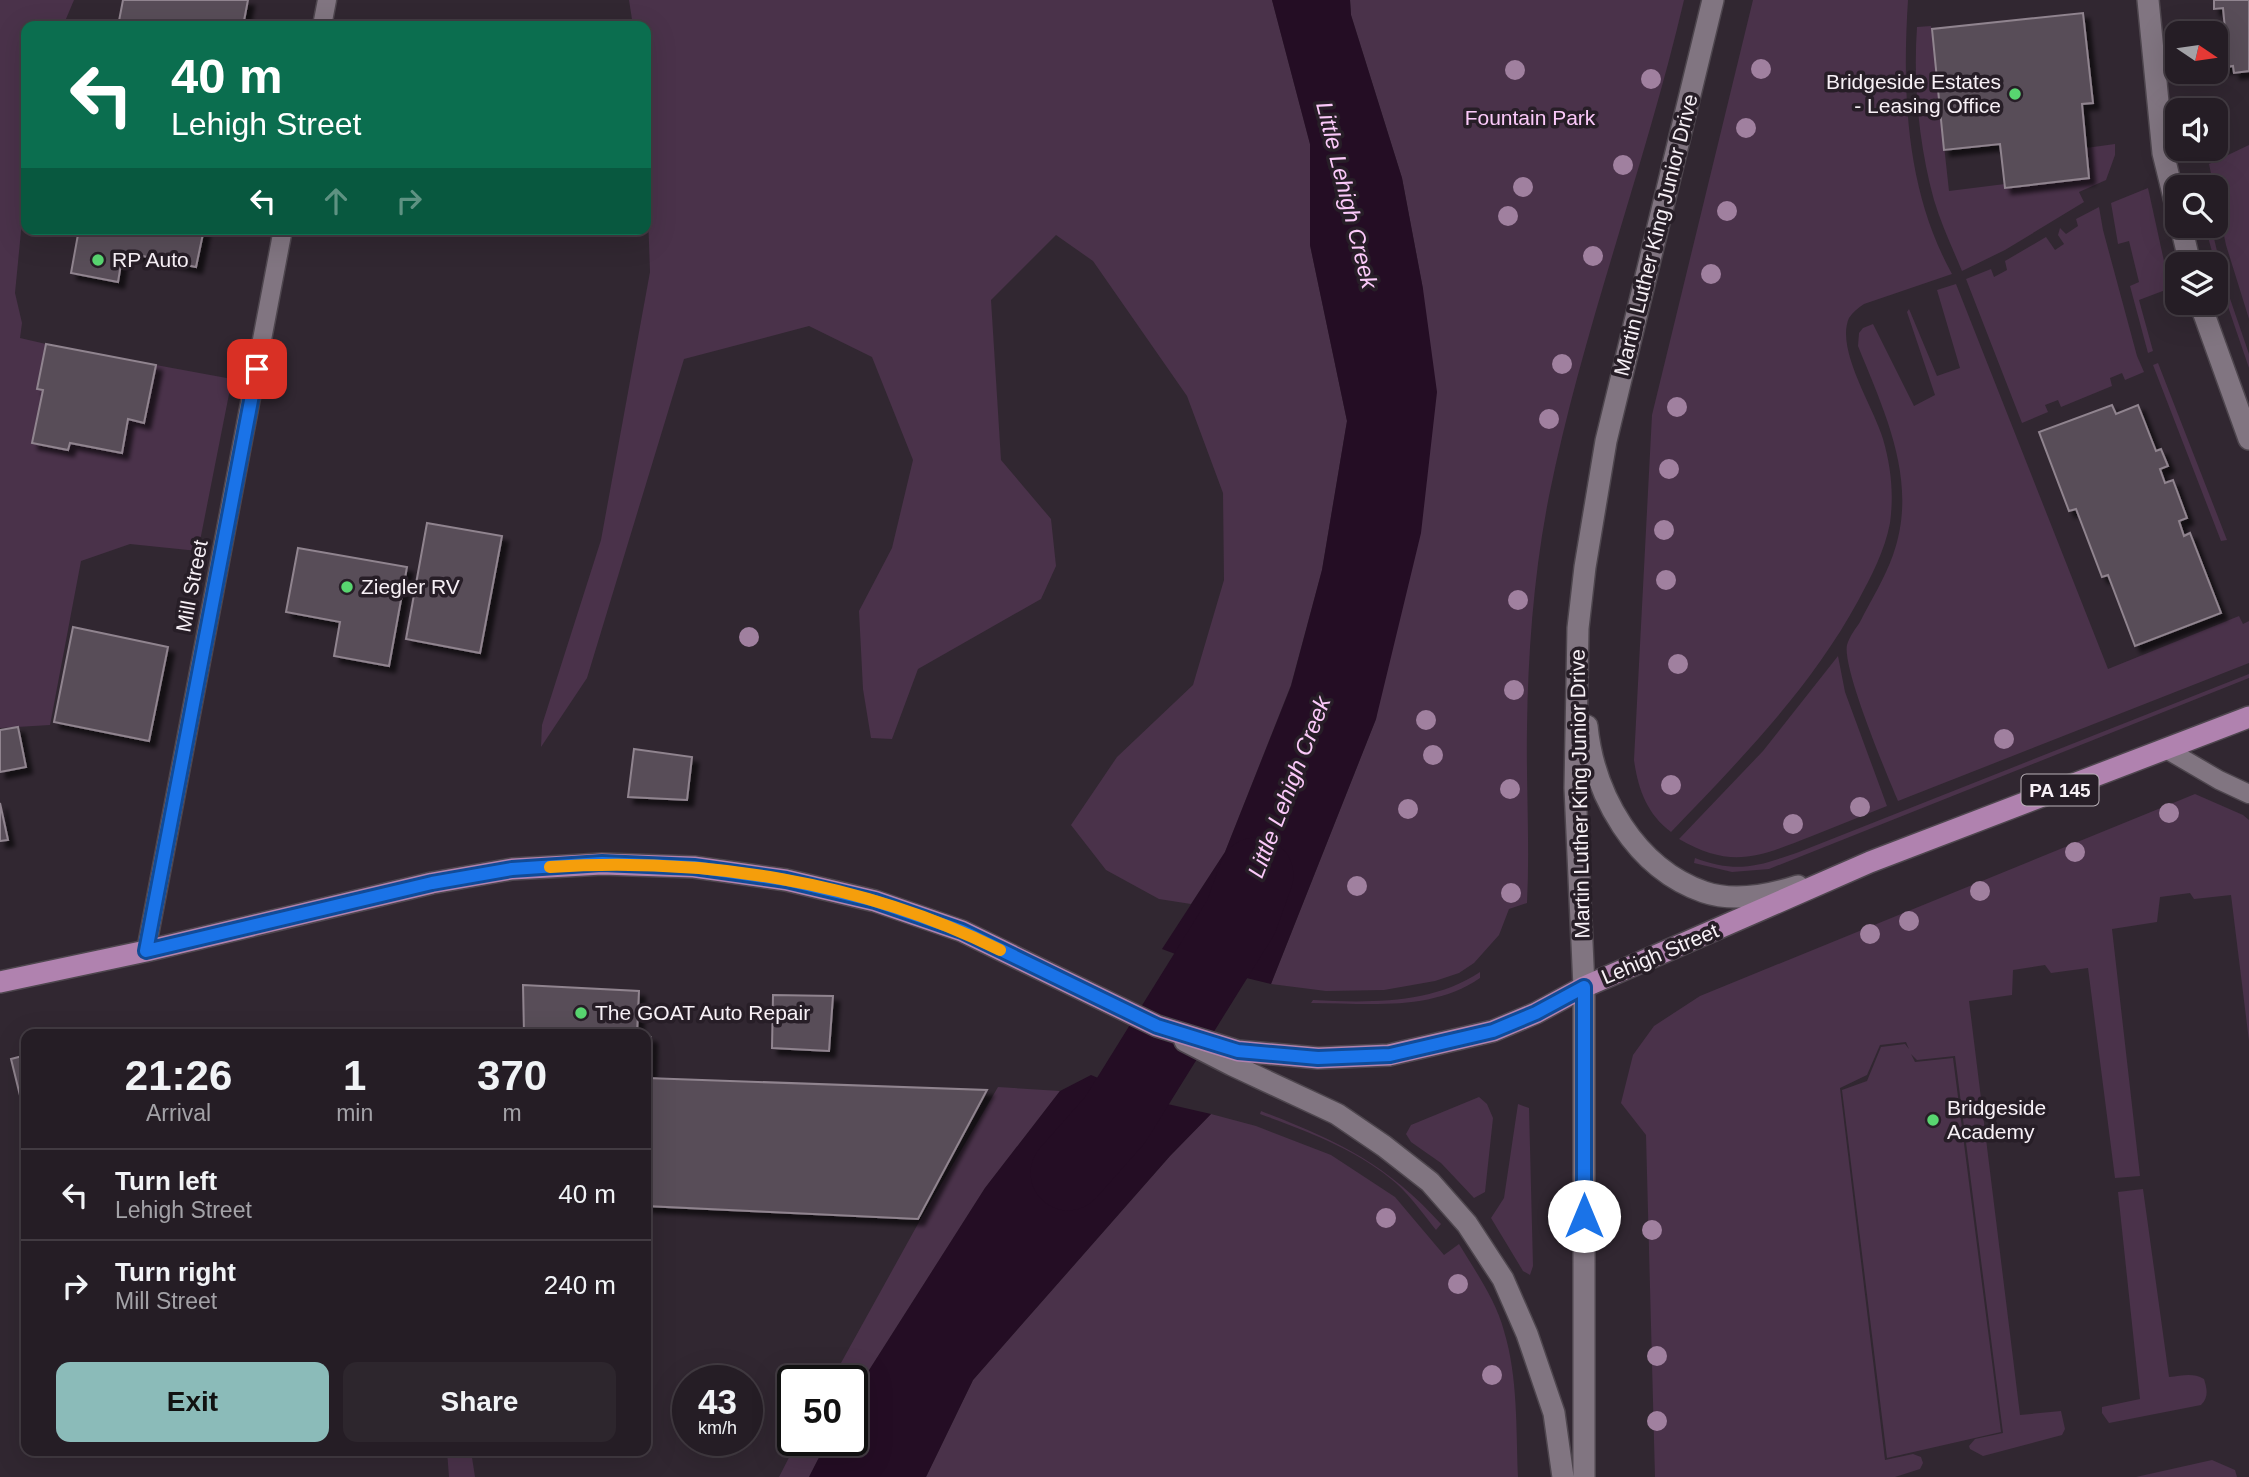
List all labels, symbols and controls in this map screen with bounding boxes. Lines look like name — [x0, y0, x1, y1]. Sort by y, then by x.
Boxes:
north arrow — [2165, 21, 2228, 84]
map controls — [2165, 21, 2228, 315]
icon: left — [56, 49, 147, 140]
text: 40 m — [171, 49, 283, 103]
place label: Bridgeside Estates - Leasing Office — [1826, 70, 2001, 117]
marker: Bridgeside Estates - Leasing Office — [2007, 86, 2023, 102]
street label: Martin Luther King Junior Drive — [1609, 92, 1702, 378]
button: sound — [2165, 98, 2228, 161]
water label: Little Lehigh Creek — [1311, 99, 1383, 293]
text: Lehigh Street — [171, 106, 361, 142]
park label: Fountain Park — [1465, 106, 1596, 129]
button: search — [2165, 175, 2228, 238]
icon: left — [244, 182, 282, 220]
icon: ahead — [317, 182, 355, 220]
icon: right — [390, 182, 428, 220]
place label: RP Auto — [112, 248, 189, 271]
marker: RP Auto — [90, 252, 106, 268]
button: layers — [2165, 252, 2228, 315]
pin — [227, 339, 287, 399]
icon: arrive — [238, 350, 276, 388]
street label: Mill Street — [171, 538, 212, 634]
place label: Ziegler RV — [361, 575, 460, 598]
marker: Ziegler RV — [339, 579, 355, 595]
street label: Martin Luther King Junior Drive — [1565, 649, 1594, 939]
water label: Little Lehigh Creek — [1242, 691, 1336, 881]
road number: PA 145 — [2022, 775, 2098, 806]
street label: Lehigh Street — [1598, 918, 1722, 989]
place label: The GOAT Auto Repair — [595, 1001, 810, 1024]
marker: The GOAT Auto Repair — [573, 1005, 589, 1021]
text: 21:26 — [125, 1052, 232, 1099]
text: 1 — [343, 1052, 366, 1099]
text: 370 — [477, 1052, 547, 1099]
place label: Bridgeside Academy — [1947, 1096, 2046, 1143]
text: Arrival — [146, 1100, 211, 1126]
text: min — [336, 1100, 373, 1126]
text: m — [503, 1100, 522, 1126]
marker: Bridgeside Academy — [1925, 1112, 1941, 1128]
text: Turn left — [115, 1166, 217, 1196]
icon: left — [56, 1176, 94, 1214]
text: 40 m — [558, 1179, 616, 1209]
position arrow — [1547, 1179, 1621, 1253]
text: Lehigh Street — [115, 1197, 252, 1223]
text: Turn right — [115, 1257, 236, 1287]
icon: right — [56, 1267, 94, 1305]
text: 240 m — [544, 1270, 616, 1300]
text: Mill Street — [115, 1288, 217, 1314]
button: Exit — [56, 1362, 329, 1442]
button: Share — [343, 1362, 616, 1442]
speed limit sign: 50 — [777, 1365, 868, 1456]
text: 43 — [698, 1382, 737, 1421]
text: km/h — [698, 1418, 737, 1438]

